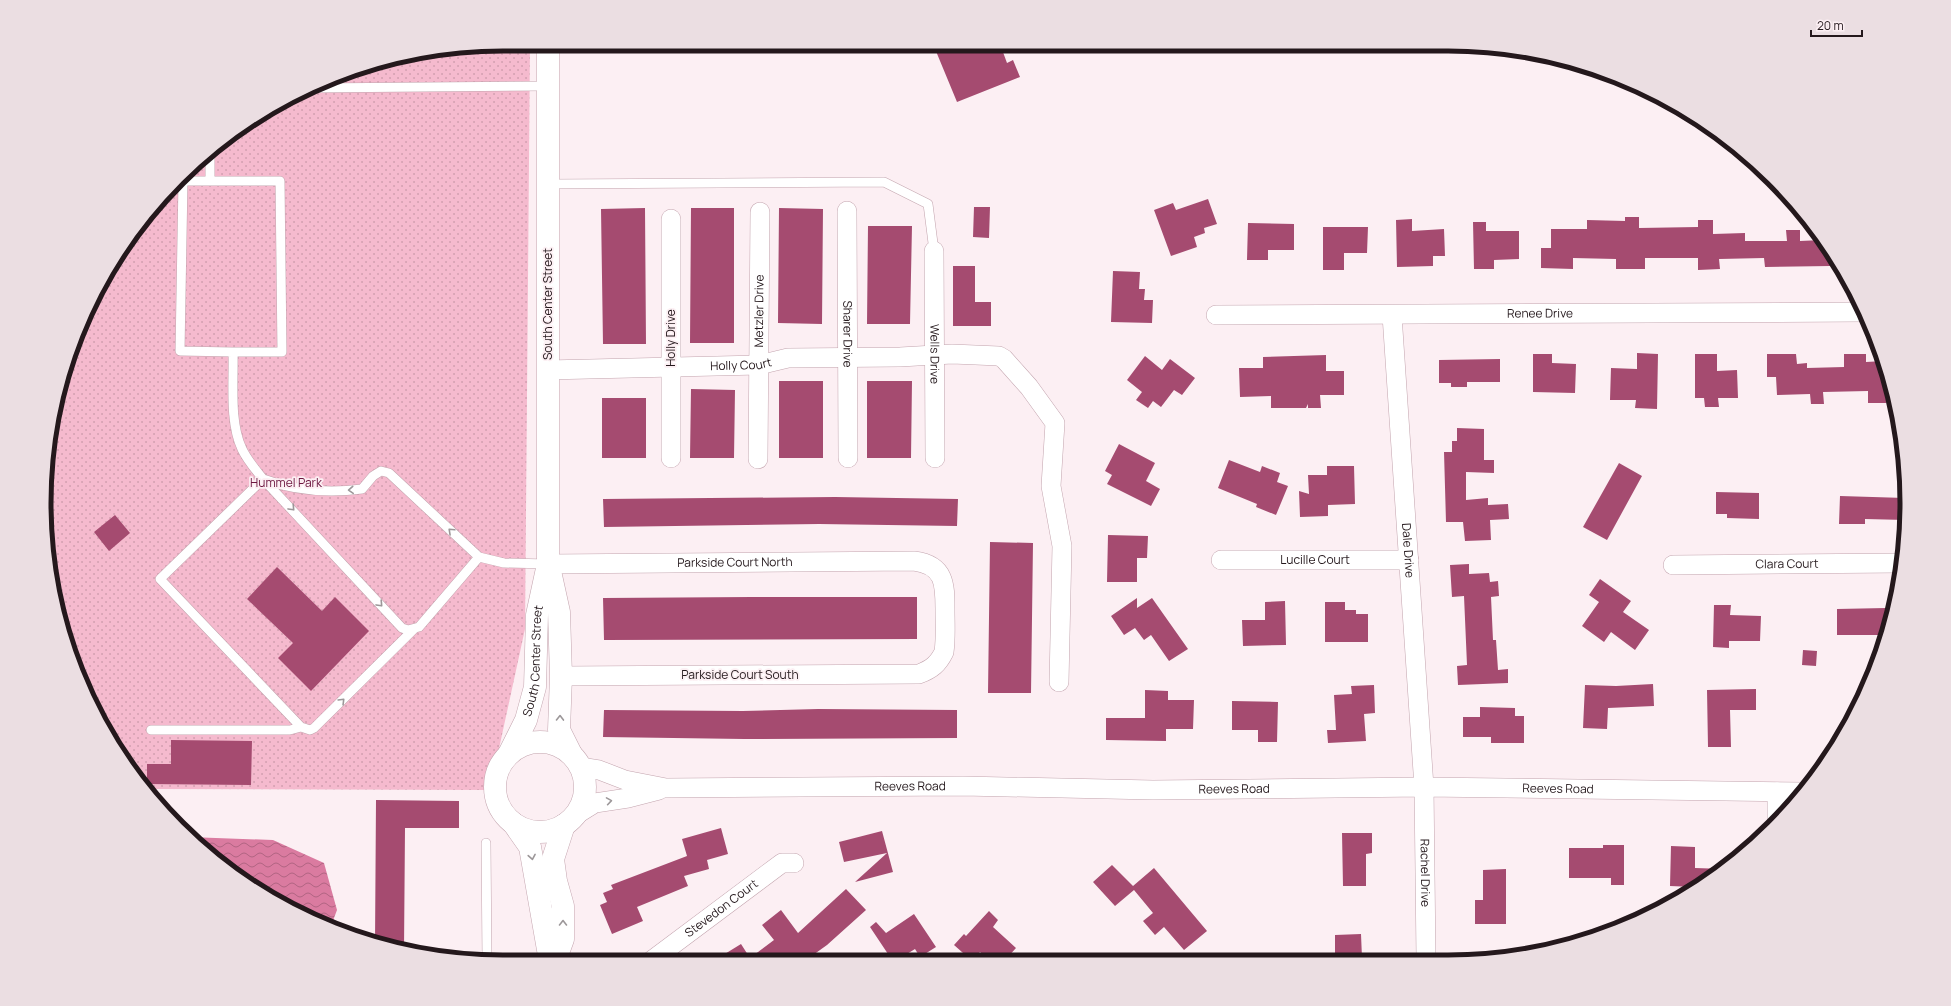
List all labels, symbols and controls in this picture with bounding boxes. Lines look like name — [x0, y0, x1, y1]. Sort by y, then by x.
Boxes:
scale bar — [1811, 12, 1862, 38]
text: 20 m — [1817, 17, 1844, 34]
street label: South Center Street — [539, 248, 556, 360]
street label: Metzler Drive — [750, 274, 767, 348]
street label: Sharer Drive — [839, 300, 857, 368]
street label: Renee Drive — [1507, 304, 1573, 322]
street label: Holly Drive — [662, 309, 679, 367]
street label: Wells Drive — [926, 324, 944, 384]
street label: Holly Court — [710, 353, 773, 374]
park label: Hummel Park — [250, 474, 323, 491]
one-way arrow — [348, 485, 354, 494]
one-way arrow — [287, 503, 294, 511]
street label: Dale Drive — [1398, 522, 1419, 578]
one-way arrow — [448, 528, 456, 535]
street label: Lucille Court — [1280, 551, 1350, 568]
street label: Parkside Court North — [677, 553, 793, 571]
street label: Clara Court — [1755, 555, 1819, 572]
one-way arrow — [375, 599, 382, 607]
street label: South Center Street — [518, 603, 547, 718]
street label: Parkside Court South — [681, 666, 799, 683]
one-way arrow — [337, 698, 345, 706]
one-way arrow — [555, 715, 564, 721]
street label: Reeves Road — [874, 777, 946, 795]
street label: Reeves Road — [1522, 779, 1594, 797]
street label: Reeves Road — [1198, 780, 1270, 797]
one-way arrow — [606, 797, 612, 806]
street label: Rachel Drive — [1417, 839, 1434, 907]
one-way arrow — [528, 854, 536, 860]
street label: Stevedon Court — [681, 875, 761, 941]
one-way arrow — [559, 920, 567, 926]

